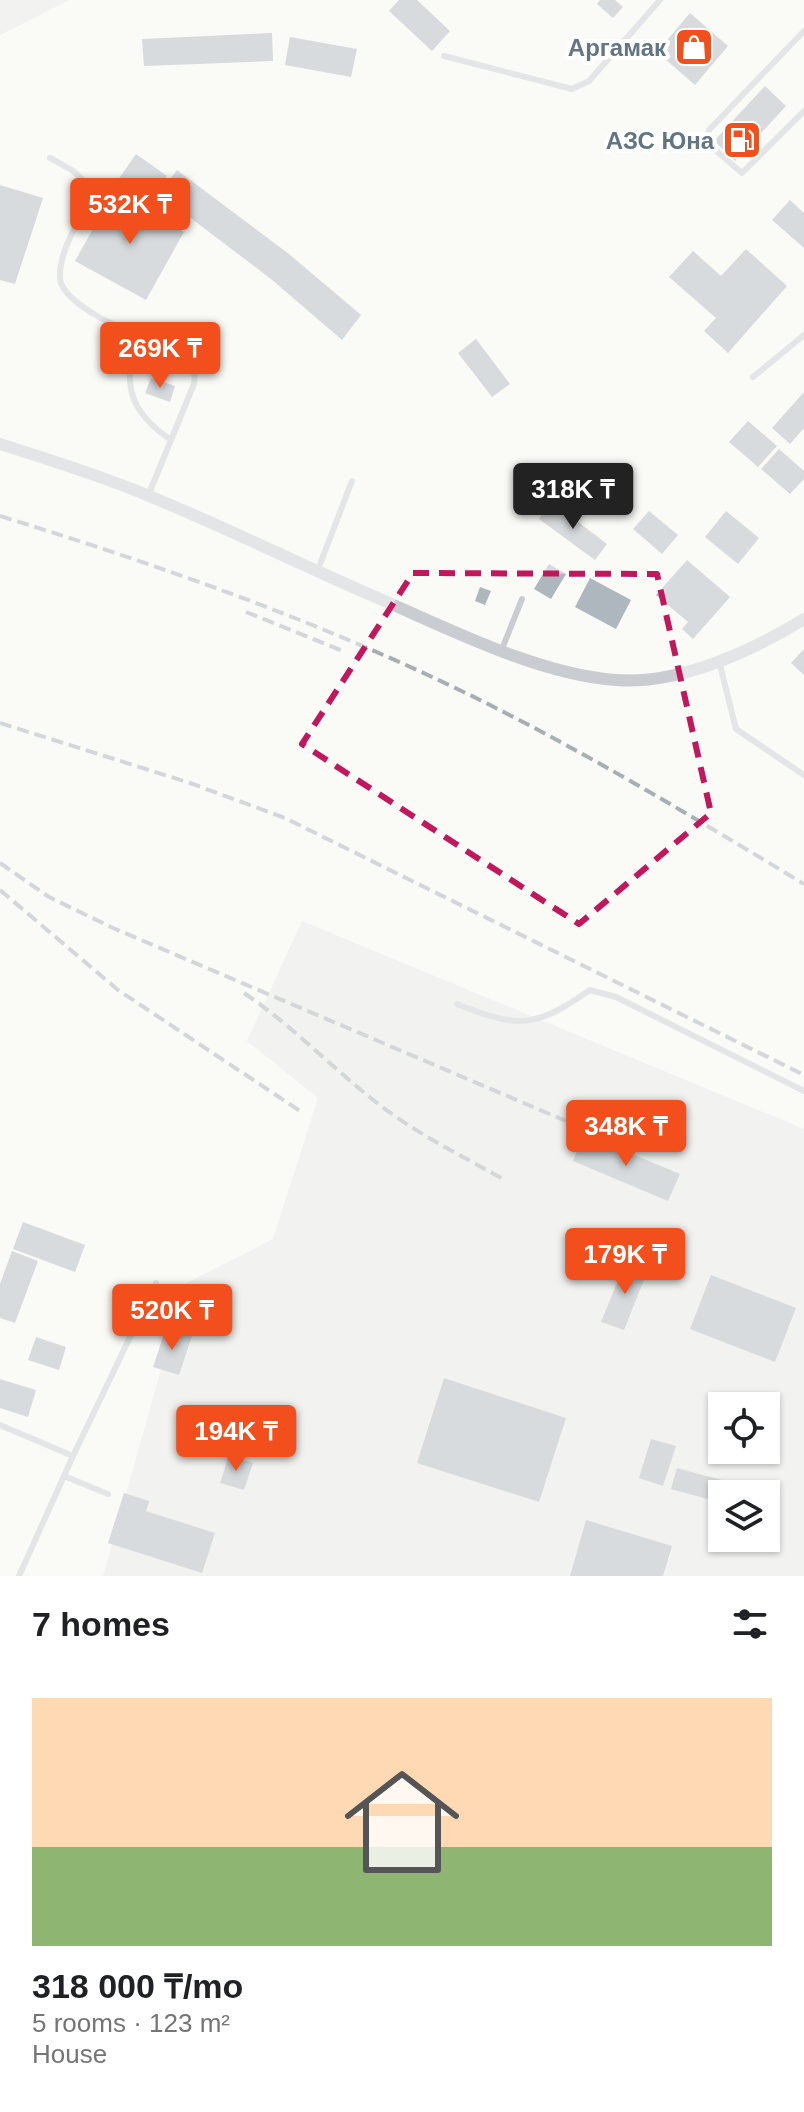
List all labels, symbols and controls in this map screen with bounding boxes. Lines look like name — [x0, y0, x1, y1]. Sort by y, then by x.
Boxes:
shop icon: Аргамак — [673, 26, 715, 68]
place label: Аргамак — [568, 34, 667, 61]
fuel station icon: АЗС Юна — [721, 119, 763, 161]
place label: АЗС Юна — [606, 127, 715, 154]
pin: 532K ₸ — [65, 178, 195, 246]
text: 532K ₸ — [88, 189, 172, 219]
pin: 269K ₸ — [95, 322, 225, 390]
text: 269K ₸ — [118, 333, 202, 363]
pin: 318K ₸ — [508, 463, 638, 531]
text: 318K ₸ — [531, 474, 615, 504]
pin: 348K ₸ — [561, 1100, 691, 1168]
text: 348K ₸ — [584, 1111, 668, 1141]
pin: 179K ₸ — [560, 1228, 690, 1296]
text: 179K ₸ — [583, 1239, 667, 1269]
pin: 520K ₸ — [107, 1284, 237, 1352]
text: 520K ₸ — [130, 1295, 214, 1325]
map controls — [708, 1392, 780, 1552]
button: locate — [708, 1392, 780, 1464]
pin: 194K ₸ — [171, 1405, 301, 1473]
text: 194K ₸ — [194, 1416, 278, 1446]
button: layers — [708, 1480, 780, 1552]
icon: filters — [728, 1602, 772, 1646]
text: 7 homes — [32, 1605, 170, 1643]
icon: home — [330, 1750, 474, 1894]
text: 318 000 ₸/mo — [32, 1967, 243, 2005]
text: 5 rooms · 123 m² — [32, 2008, 230, 2038]
text: House — [32, 2039, 107, 2069]

